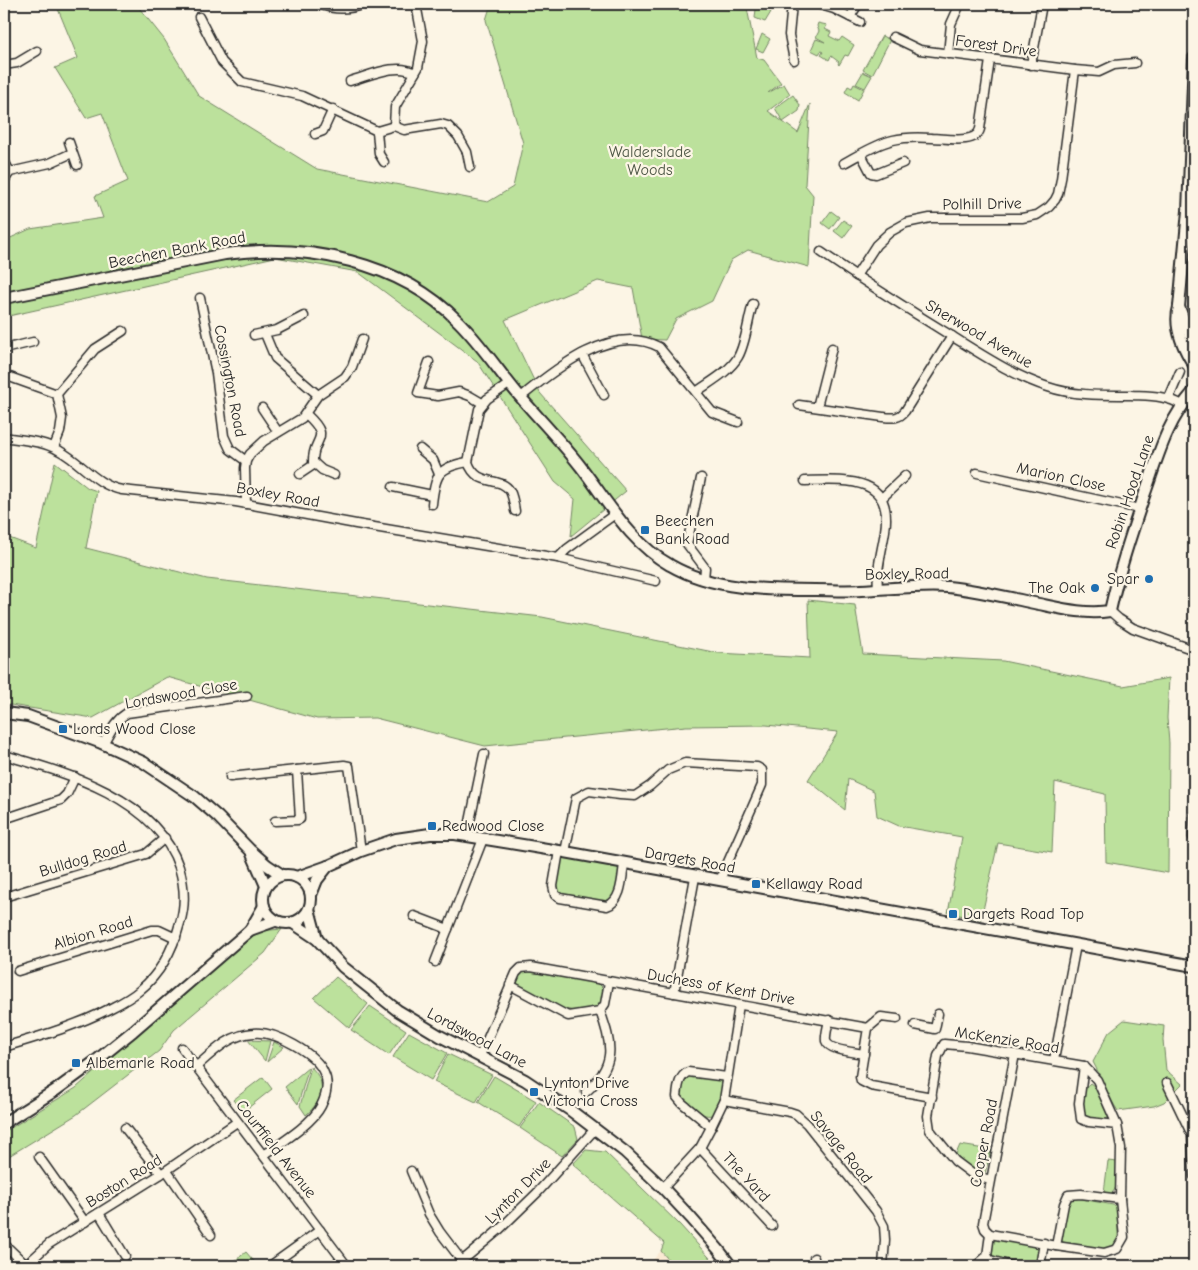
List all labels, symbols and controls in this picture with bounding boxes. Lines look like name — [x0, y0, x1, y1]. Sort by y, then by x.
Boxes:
street label: Forest Drive — [954, 31, 1038, 61]
park label: Walderslade Woods — [609, 143, 691, 179]
street label: Polhill Drive — [942, 194, 1022, 214]
street label: Beechen Bank Road — [107, 228, 247, 272]
street label: Sherwood Avenue — [922, 296, 1036, 372]
street label: Cossington Road — [210, 323, 250, 439]
street label: Robin Hood Lane — [1102, 433, 1158, 551]
street label: Marion Close — [1015, 459, 1107, 495]
street label: Boxley Road — [235, 479, 321, 511]
place label: Beechen Bank Road — [655, 512, 730, 548]
marker: Beechen Bank Road — [639, 524, 651, 536]
street label: Boxley Road — [865, 564, 949, 584]
place label: Spar — [1107, 570, 1140, 588]
marker: Spar — [1143, 573, 1155, 585]
place label: The Oak — [1028, 579, 1085, 597]
marker: The Oak — [1089, 582, 1101, 594]
street label: Lordswood Close — [124, 675, 238, 713]
place label: Lords Wood Close — [73, 720, 196, 738]
marker: Lords Wood Close — [57, 723, 69, 735]
place label: Redwood Close — [442, 817, 544, 835]
marker: Redwood Close — [426, 820, 438, 832]
street label: Bulldog Road — [37, 837, 129, 881]
street label: Dargets Road — [643, 843, 737, 877]
place label: Kellaway Road — [766, 875, 863, 893]
marker: Kellaway Road — [750, 878, 762, 890]
place label: Dargets Road Top — [963, 905, 1084, 923]
marker: Dargets Road Top — [947, 908, 959, 920]
street label: Albion Road — [51, 912, 135, 954]
street label: Duchess of Kent Drive — [646, 965, 796, 1009]
street label: Lordswood Lane — [424, 1004, 530, 1072]
street label: McKenzie Road — [954, 1023, 1060, 1057]
place label: Albemarle Road — [86, 1054, 195, 1072]
marker: Albemarle Road — [70, 1057, 82, 1069]
place label: Lynton Drive Victoria Cross — [544, 1074, 638, 1110]
marker: Lynton Drive Victoria Cross — [528, 1086, 540, 1098]
street label: Courtfield Avenue — [232, 1096, 320, 1202]
street label: Cooper Road — [967, 1097, 1001, 1189]
street label: Savage Road — [806, 1107, 876, 1187]
street label: The Yard — [718, 1148, 774, 1206]
street label: Boston Road — [83, 1151, 165, 1211]
street label: Lynton Drive — [482, 1155, 554, 1227]

